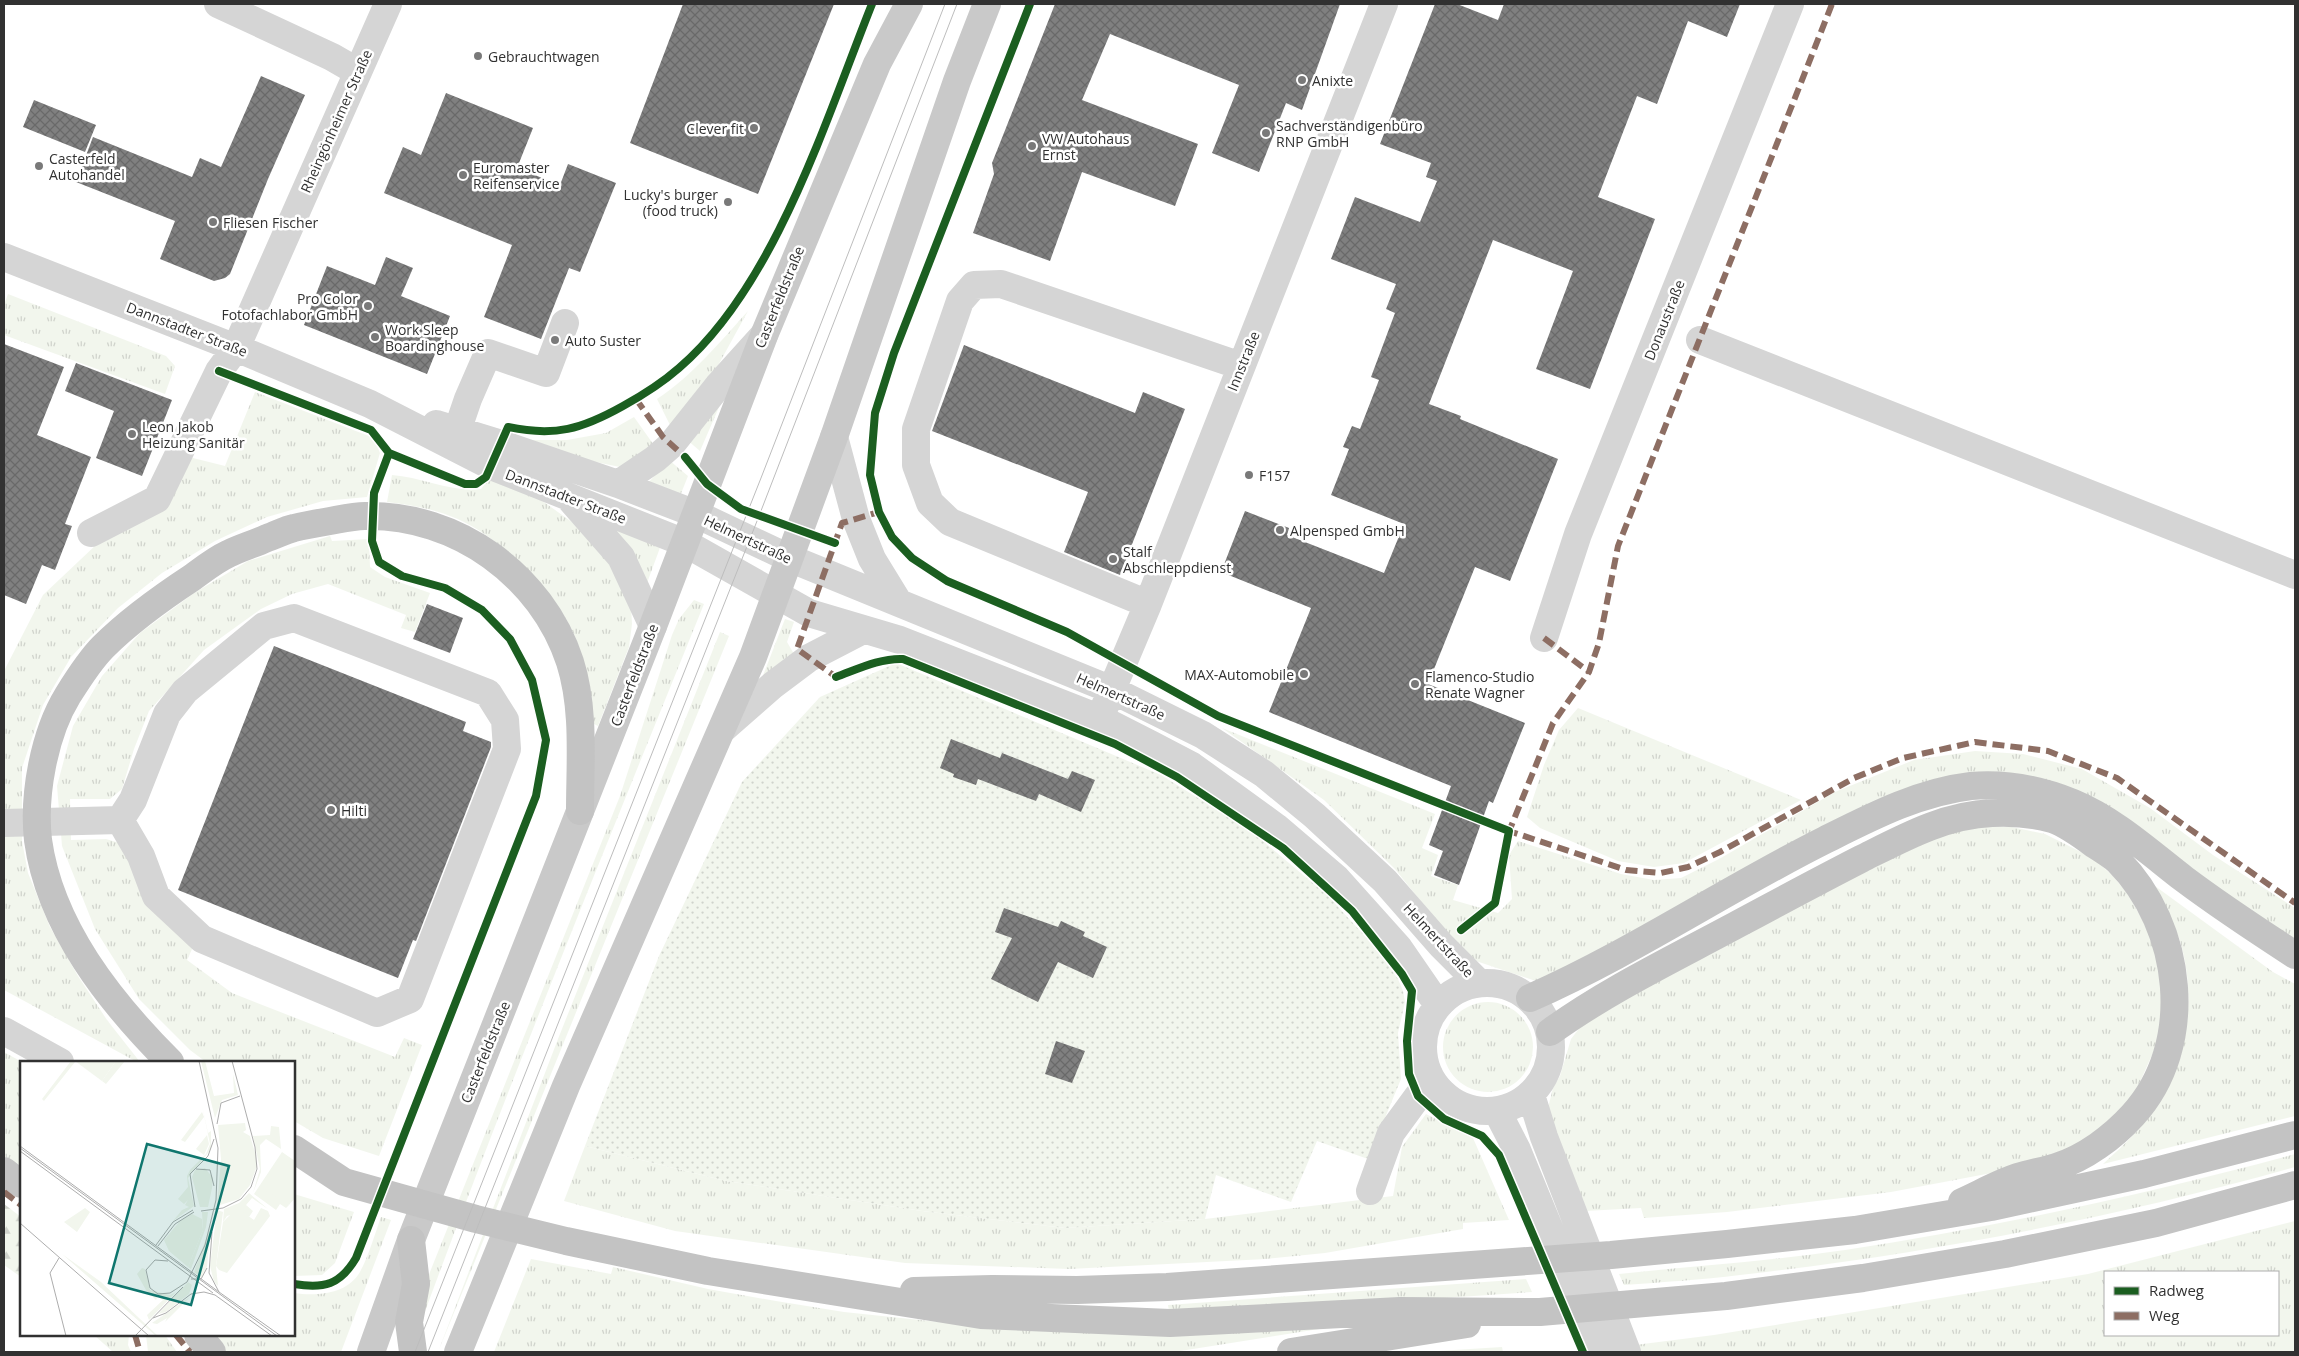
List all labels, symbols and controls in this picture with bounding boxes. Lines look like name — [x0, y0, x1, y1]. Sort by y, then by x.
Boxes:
street label: Rheingönheimer Straße — [296, 46, 376, 196]
place label: Gebrauchtwagen — [488, 47, 600, 66]
marker: Gebrauchtwagen — [472, 50, 484, 62]
place label: Anixte — [1312, 71, 1353, 90]
marker: Anixte — [1296, 74, 1308, 86]
place label: Sachverständigenbüro RNP GmbH — [1276, 116, 1423, 151]
place label: Clever fit — [686, 119, 744, 138]
marker: Clever fit — [748, 122, 760, 134]
marker: Sachverständigenbüro RNP GmbH — [1260, 127, 1272, 139]
place label: VW Autohaus Ernst — [1042, 129, 1130, 164]
marker: VW Autohaus Ernst — [1026, 140, 1038, 152]
place label: Casterfeld Autohandel — [49, 149, 125, 184]
place label: Euromaster Reifenservice — [473, 158, 560, 193]
marker: Casterfeld Autohandel — [33, 160, 45, 172]
marker: Euromaster Reifenservice — [457, 169, 469, 181]
place label: Lucky's burger (food truck) — [624, 185, 718, 220]
marker: Lucky's burger (food truck) — [722, 196, 734, 208]
place label: Fliesen Fischer — [223, 213, 318, 232]
marker: Fliesen Fischer — [207, 216, 219, 228]
street label: Casterfeldstraße — [750, 243, 808, 351]
street label: Donaustraße — [1639, 277, 1689, 363]
place label: Pro Color Fotofachlabor GmbH — [221, 289, 358, 324]
street label: Dannstadter Straße — [124, 297, 250, 361]
marker: Pro Color Fotofachlabor GmbH — [362, 300, 374, 312]
place label: Work Sleep Boardinghouse — [385, 320, 485, 355]
street label: Innstraße — [1222, 328, 1264, 394]
marker: Work Sleep Boardinghouse — [369, 331, 381, 343]
place label: Auto Suster — [565, 331, 641, 350]
marker: Auto Suster — [549, 334, 561, 346]
place label: Leon Jakob Heizung Sanitär — [142, 417, 245, 452]
marker: Leon Jakob Heizung Sanitär — [126, 428, 138, 440]
street label: Dannstadter Straße — [503, 464, 629, 528]
place label: F157 — [1259, 466, 1290, 485]
marker: F157 — [1243, 469, 1255, 481]
street label: Helmertstraße — [701, 510, 795, 568]
place label: Alpensped GmbH — [1290, 521, 1405, 540]
marker: Alpensped GmbH — [1274, 524, 1286, 536]
place label: Stalf Abschleppdienst — [1123, 542, 1231, 577]
marker: Stalf Abschleppdienst — [1107, 553, 1119, 565]
street label: Casterfeldstraße — [606, 621, 662, 729]
place label: MAX-Automobile — [1184, 665, 1294, 684]
place label: Flamenco-Studio Renate Wagner — [1425, 667, 1534, 702]
street label: Helmertstraße — [1074, 668, 1168, 724]
marker: MAX-Automobile — [1298, 668, 1310, 680]
marker: Flamenco-Studio Renate Wagner — [1409, 678, 1421, 690]
place label: Hilti — [341, 801, 367, 820]
marker: Hilti — [325, 804, 337, 816]
street label: Helmertstraße — [1400, 899, 1478, 981]
street label: Casterfeldstraße — [456, 998, 514, 1106]
inset map — [20, 1061, 295, 1336]
legend — [2104, 1271, 2279, 1336]
text: Radweg — [2149, 1280, 2204, 1300]
text: Weg — [2149, 1305, 2179, 1325]

